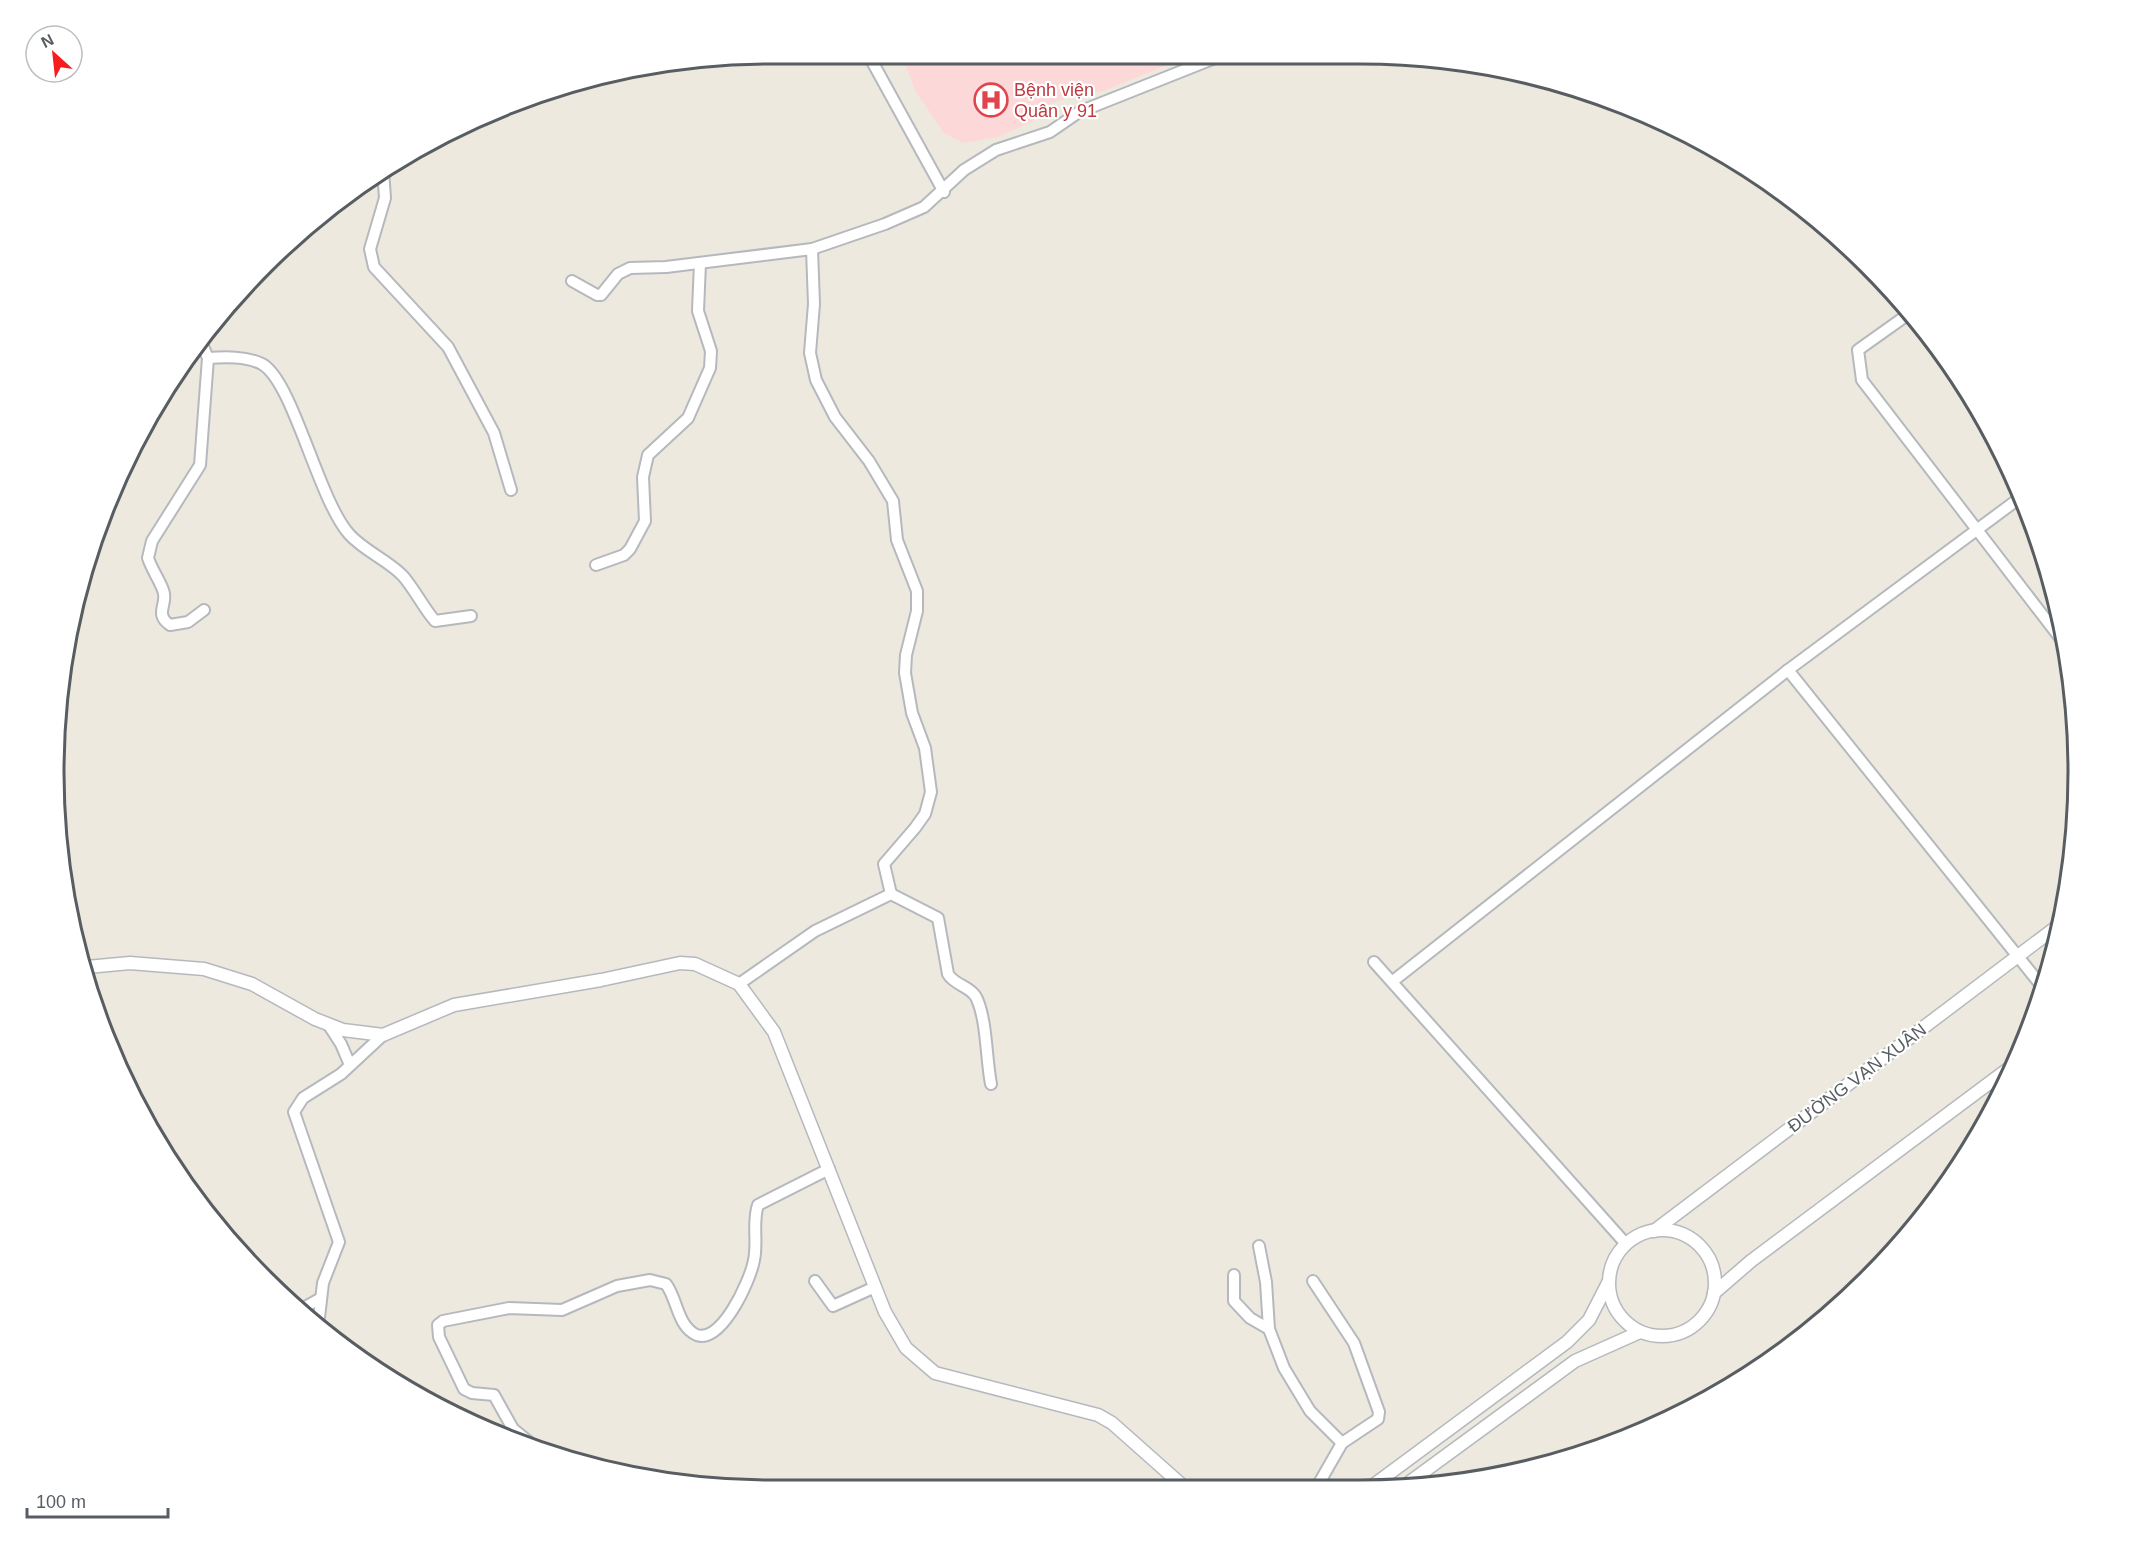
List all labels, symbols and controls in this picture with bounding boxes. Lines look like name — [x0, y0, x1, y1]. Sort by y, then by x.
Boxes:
north arrow — [24, 24, 84, 84]
text: N — [38, 31, 56, 51]
place label: Bệnh viện Quân y 91 — [1014, 80, 1097, 121]
hospital icon: Bệnh viện Quân y 91 — [973, 82, 1009, 118]
street label: ĐƯỜNG VẠN XUÂN — [1783, 1019, 1930, 1136]
scale bar — [27, 1481, 168, 1519]
text: 100 m — [36, 1492, 86, 1512]

